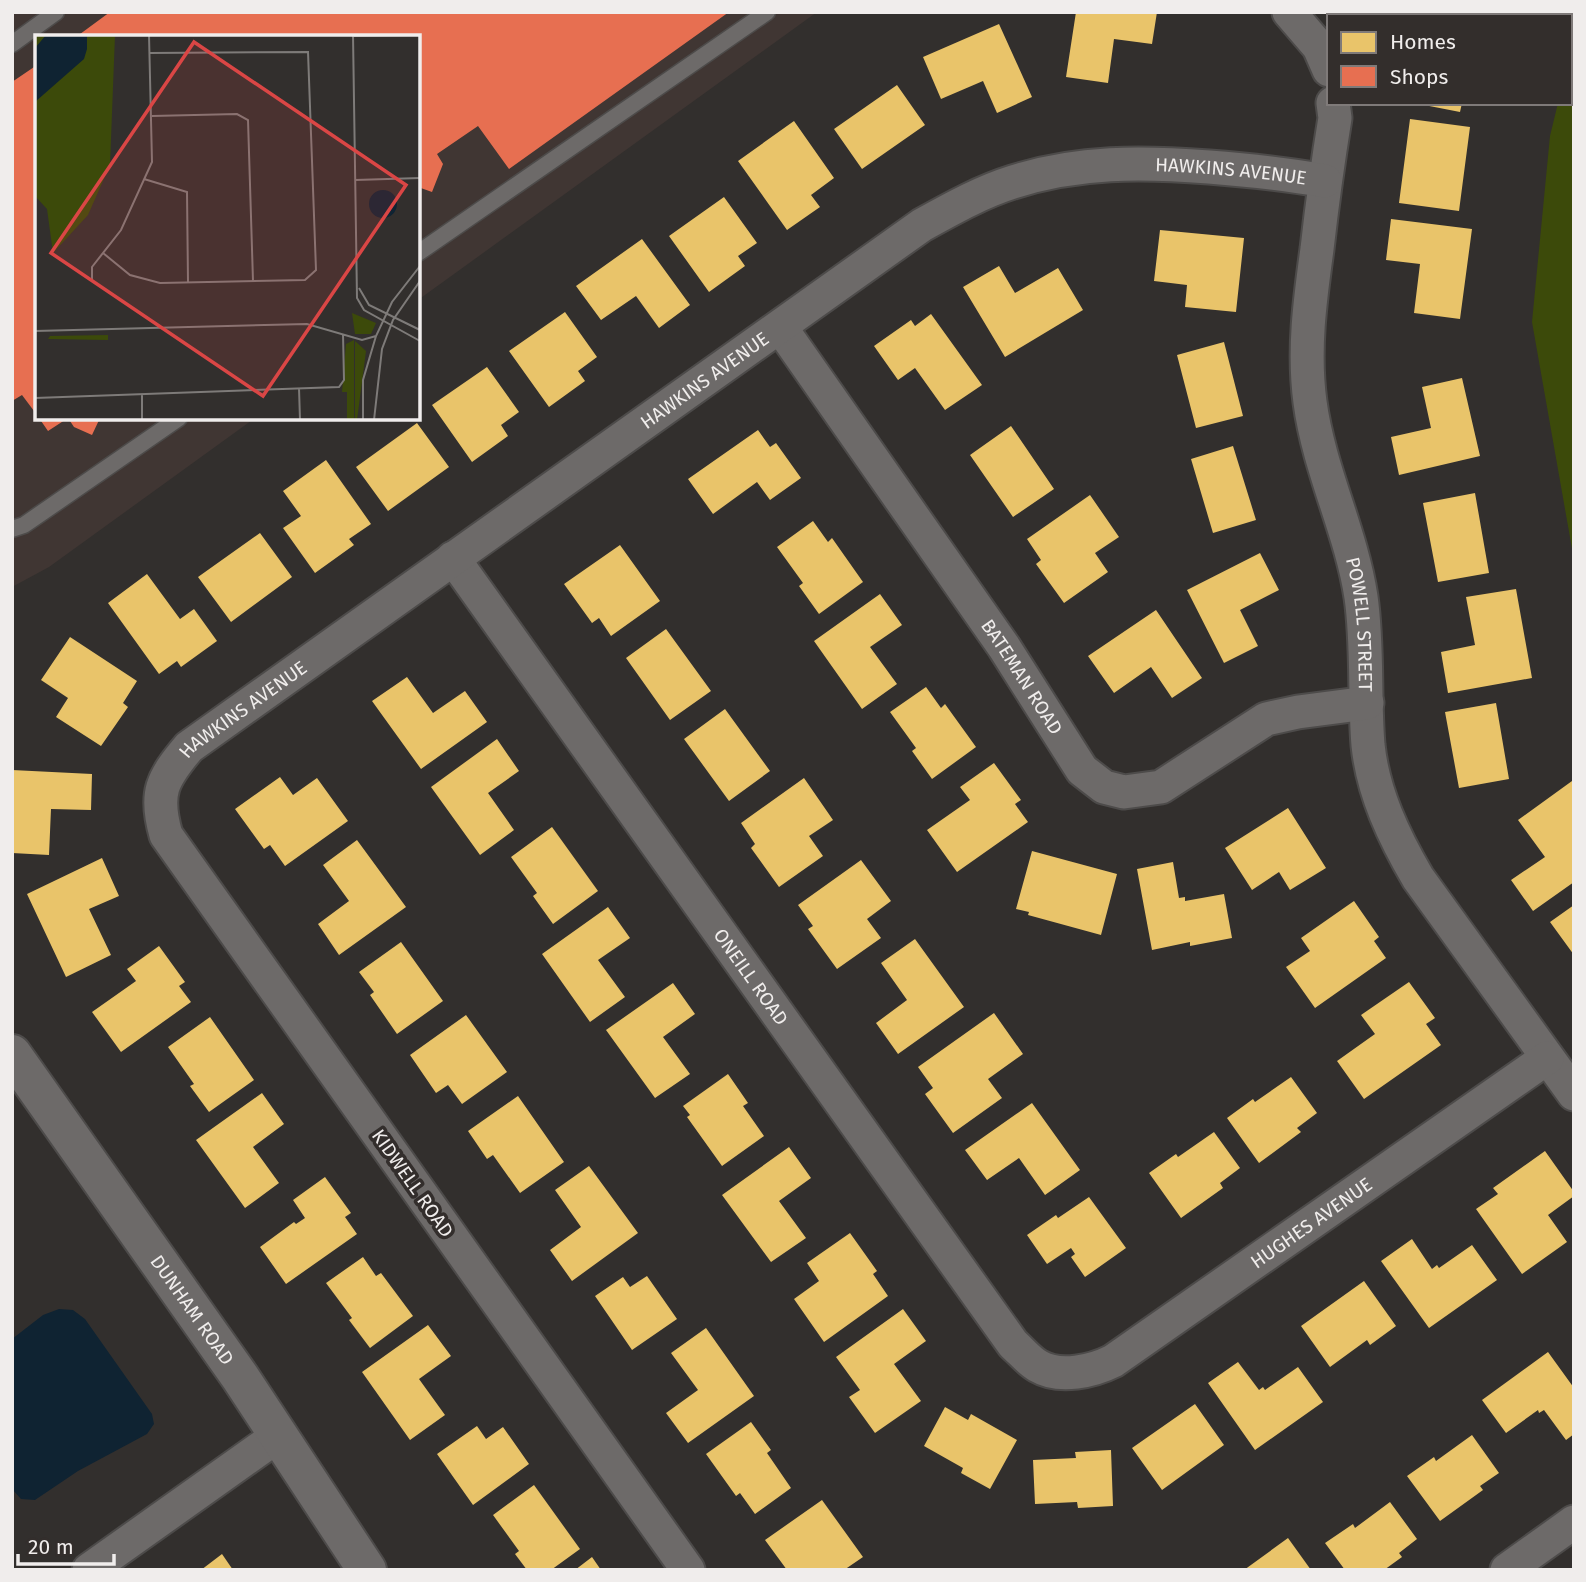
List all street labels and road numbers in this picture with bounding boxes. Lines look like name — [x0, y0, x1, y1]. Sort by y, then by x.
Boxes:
street label: HAWKINS AVENUE — [1155, 153, 1308, 190]
street label: HAWKINS AVENUE — [636, 327, 773, 434]
street label: POWELL STREET — [1341, 555, 1377, 692]
street label: BATEMAN ROAD — [976, 615, 1067, 739]
street label: HAWKINS AVENUE — [174, 656, 311, 763]
street label: ONEILL ROAD — [709, 924, 793, 1030]
street label: KIDWELL ROAD — [367, 1125, 458, 1242]
street label: HUGHES AVENUE — [1246, 1173, 1377, 1273]
street label: DUNHAM ROAD — [146, 1251, 239, 1369]

